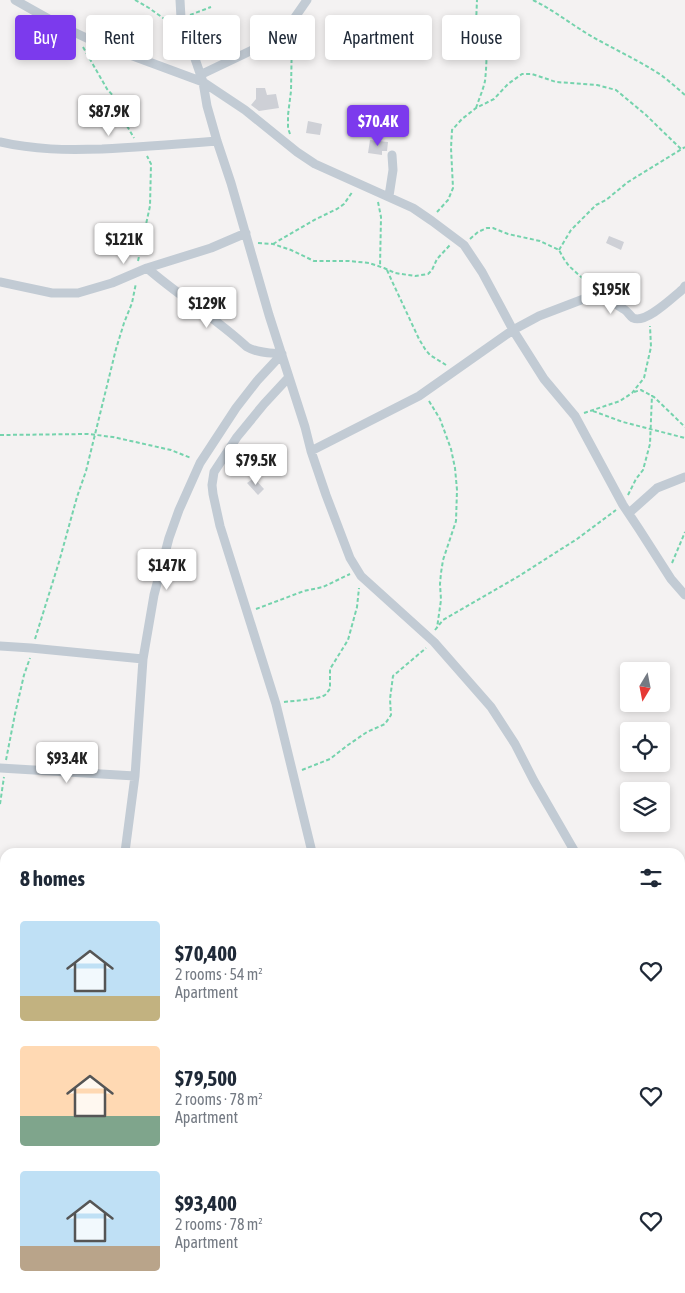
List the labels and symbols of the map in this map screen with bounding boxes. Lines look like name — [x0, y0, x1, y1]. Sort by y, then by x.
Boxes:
pin: $87.9K — [68, 94, 150, 137]
pin: $70.4K — [337, 104, 419, 147]
pin: $121K — [89, 222, 159, 265]
pin: $195K — [576, 272, 646, 315]
pin: $129K — [172, 286, 242, 329]
pin: $79.5K — [215, 444, 297, 486]
pin: $147K — [132, 548, 202, 591]
north arrow — [620, 662, 670, 712]
pin: $93.4K — [26, 742, 108, 784]

